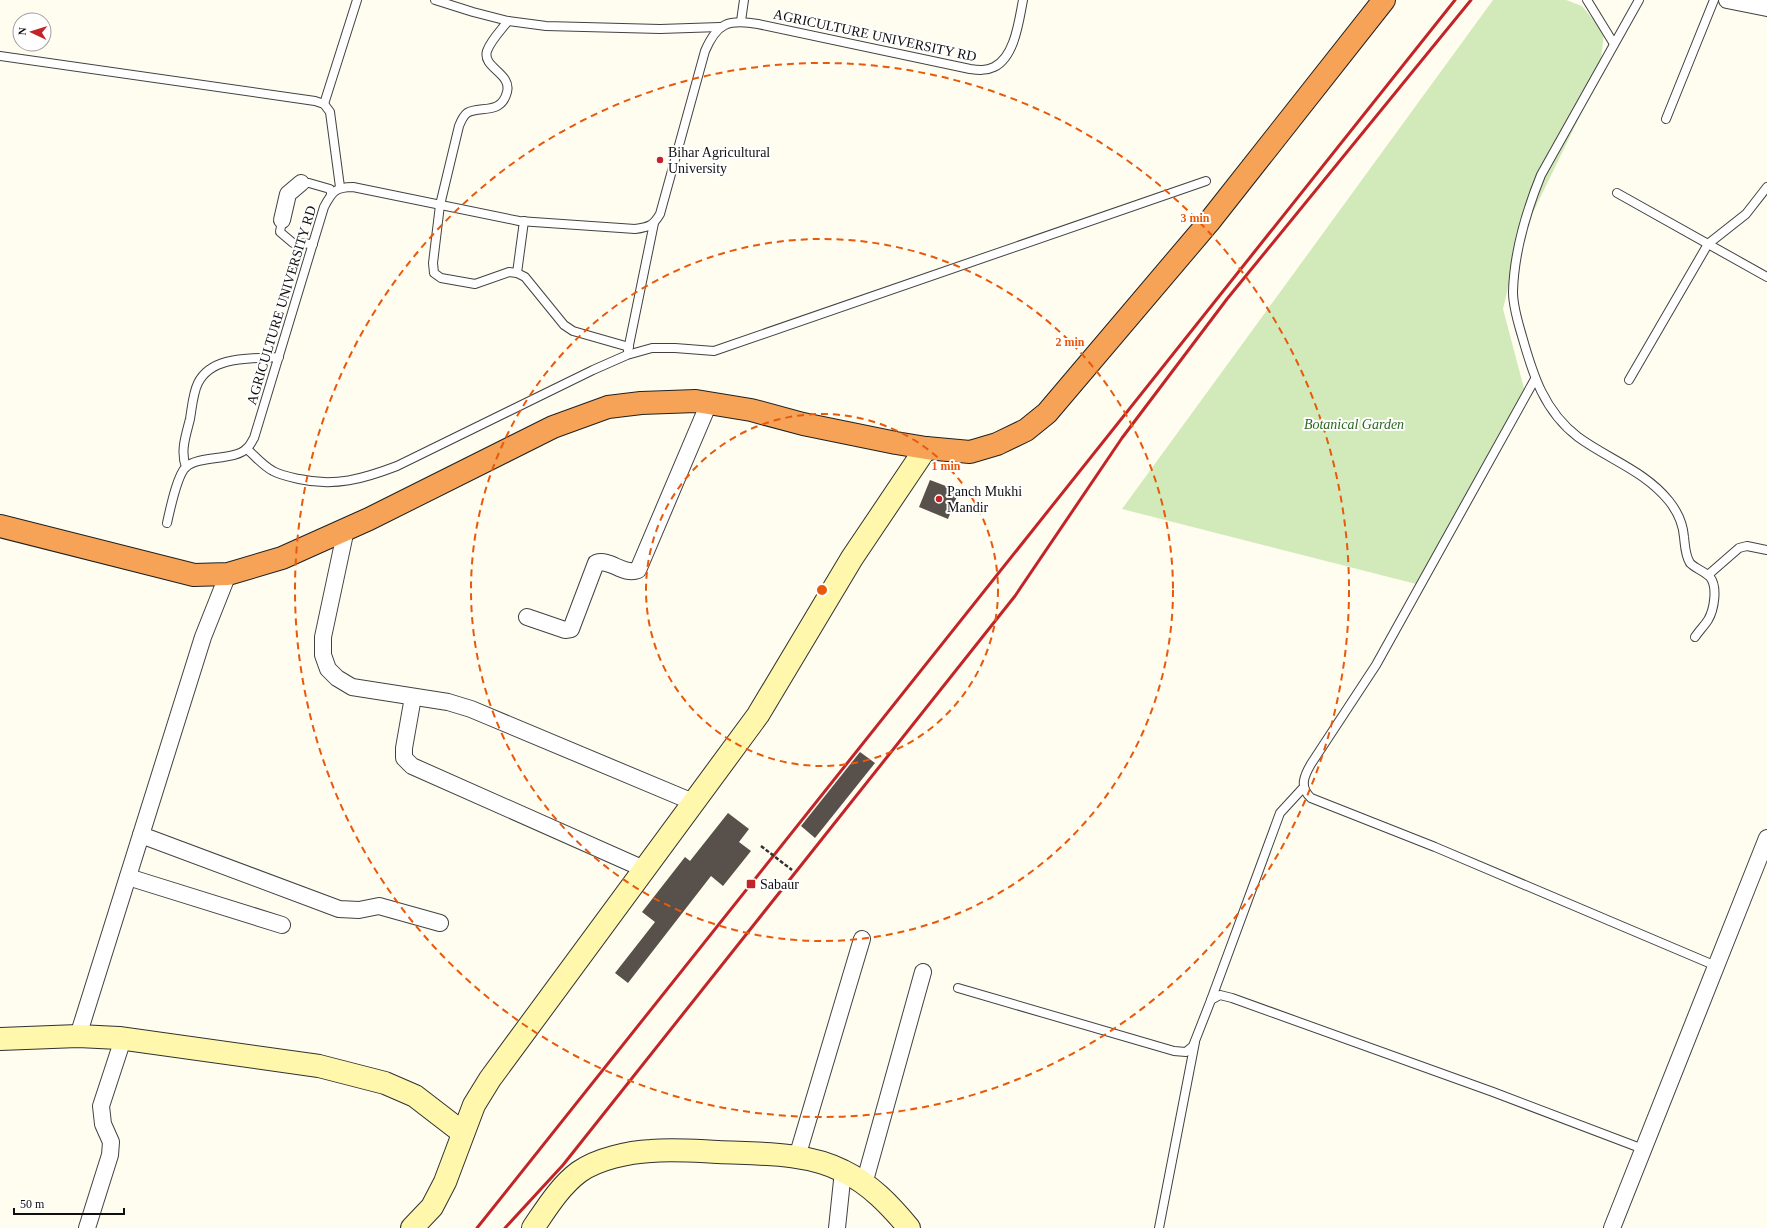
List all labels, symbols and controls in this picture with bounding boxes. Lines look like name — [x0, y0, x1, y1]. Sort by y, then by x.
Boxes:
street label: AGRICULTURE UNIVERSITY RD — [772, 7, 978, 64]
north arrow — [12, 12, 52, 52]
text: N — [16, 27, 28, 36]
place label: Bihar Agricultural University — [668, 145, 770, 176]
marker: Bihar Agricultural University — [655, 155, 665, 165]
street label: AGRICULTURE UNIVERSITY RD — [244, 204, 319, 407]
text: 3 min — [1180, 211, 1210, 225]
text: 2 min — [1055, 335, 1085, 349]
park label: Botanical Garden — [1304, 417, 1404, 432]
text: 1 min — [931, 459, 961, 473]
place label: Panch Mukhi Mandir — [947, 484, 1022, 515]
marker: Panch Mukhi Mandir — [934, 494, 944, 504]
centre of rings — [815, 583, 829, 597]
place label: Sabaur — [760, 877, 799, 892]
marker: Sabaur — [745, 878, 757, 890]
scale bar — [14, 1190, 124, 1216]
text: 50 m — [20, 1197, 45, 1211]

